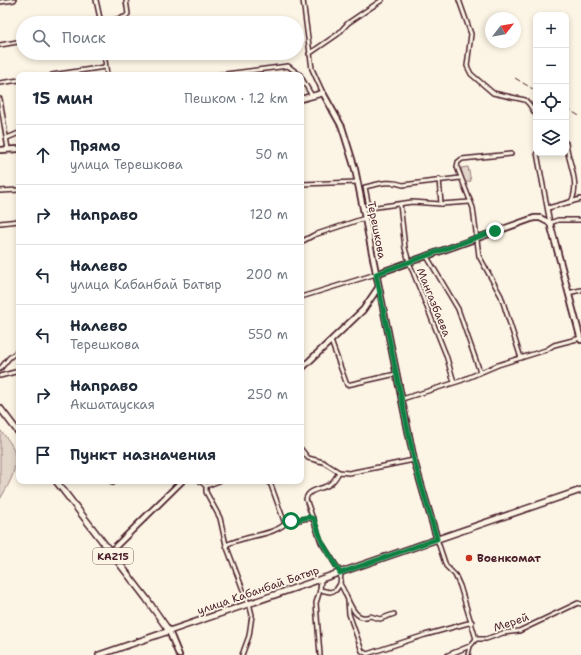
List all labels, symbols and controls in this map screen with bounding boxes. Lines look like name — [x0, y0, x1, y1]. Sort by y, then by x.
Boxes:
north arrow — [485, 12, 521, 48]
map controls — [533, 12, 569, 156]
button: + — [533, 12, 569, 48]
search box — [16, 16, 304, 60]
icon: search — [30, 27, 52, 49]
text: Поиск — [62, 28, 106, 48]
button: − — [533, 48, 569, 84]
button: locate — [533, 84, 569, 120]
text: 15 мин — [32, 87, 93, 109]
text: Пешком · 1.2 km — [184, 90, 288, 107]
button: layers — [533, 120, 569, 156]
text: Прямо — [70, 136, 120, 156]
icon: ahead — [32, 144, 54, 166]
text: 50 m — [255, 146, 288, 163]
text: улица Терешкова — [70, 156, 183, 173]
street label: Терешкова — [364, 200, 389, 260]
icon: right — [32, 204, 54, 226]
text: Направо — [70, 205, 138, 225]
text: 120 m — [250, 206, 288, 223]
route end — [486, 222, 504, 240]
text: Налево — [70, 256, 128, 276]
icon: left — [32, 264, 54, 286]
text: 200 m — [246, 266, 288, 283]
street label: Мангазбаева — [413, 266, 454, 339]
text: улица Кабанбай Батыр — [70, 276, 222, 293]
text: Налево — [70, 316, 128, 336]
icon: left — [32, 324, 54, 346]
text: 550 m — [248, 326, 288, 343]
text: Терешкова — [70, 336, 139, 353]
text: Направо — [70, 376, 138, 396]
icon: right — [32, 384, 54, 406]
text: 250 m — [247, 386, 288, 403]
text: Акшатауская — [70, 396, 155, 413]
icon: arrive — [32, 444, 54, 466]
text: Пункт назначения — [70, 445, 216, 465]
route start — [282, 512, 300, 530]
road number: KAZ15 — [93, 548, 133, 564]
place label: Военкомат — [477, 551, 541, 566]
marker: Военкомат — [464, 553, 474, 563]
street label: улица Кабанбай Батыр — [195, 563, 321, 618]
street label: Мерей — [492, 609, 531, 635]

